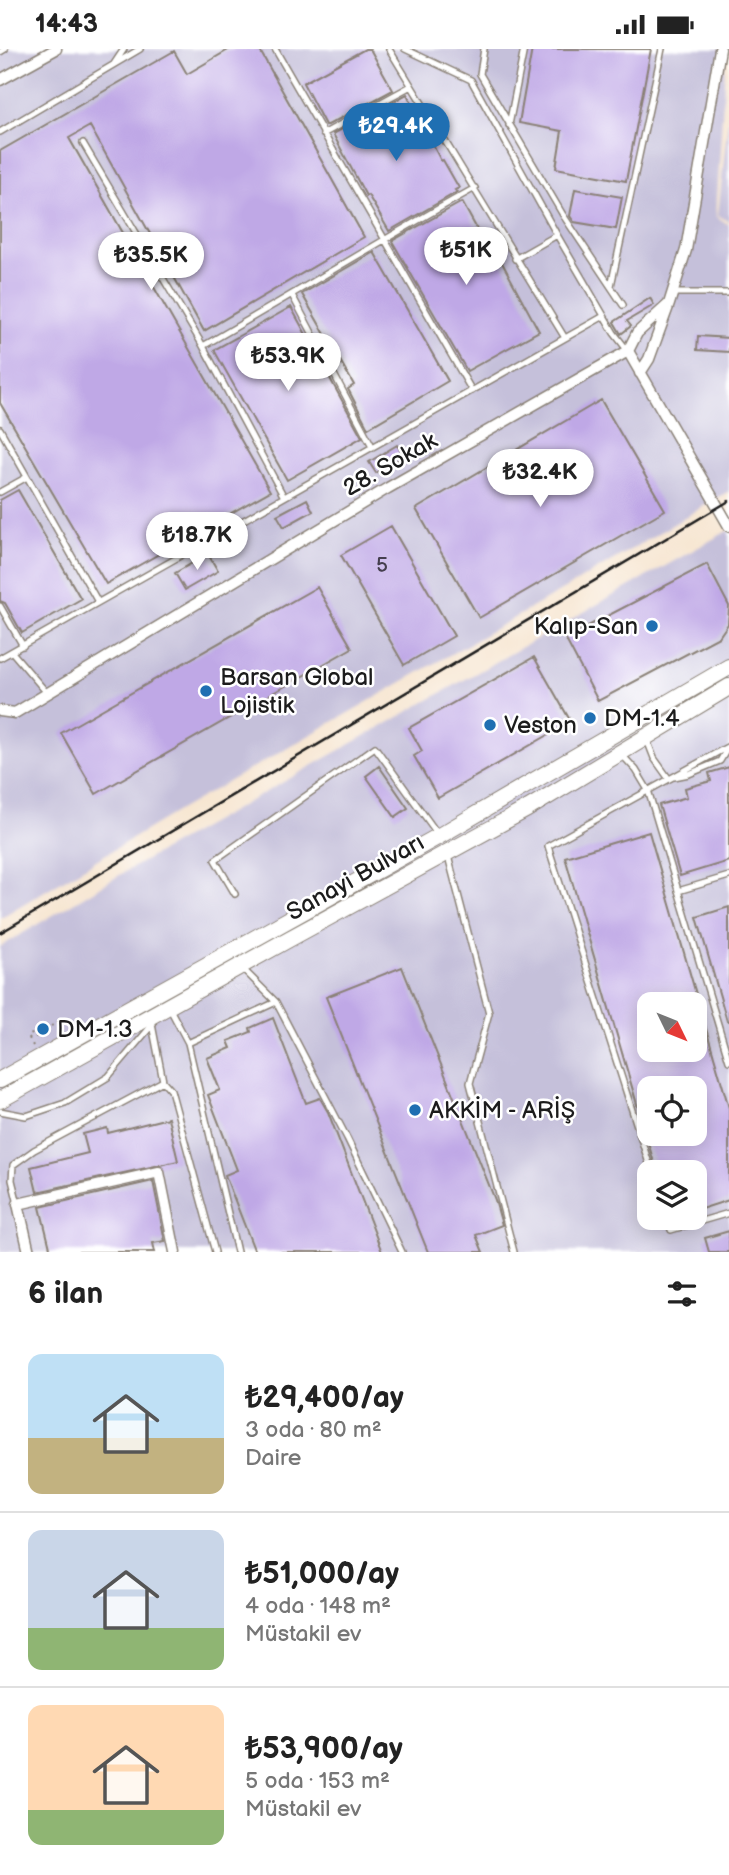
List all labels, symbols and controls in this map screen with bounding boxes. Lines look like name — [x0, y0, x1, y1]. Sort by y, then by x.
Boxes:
text: 14:43 — [35, 9, 98, 40]
pin: ₺29.4K — [339, 103, 453, 163]
text: ₺29.4K — [359, 112, 433, 140]
pin: ₺51K — [425, 227, 507, 287]
pin: ₺35.5K — [94, 233, 208, 292]
text: ₺51K — [440, 236, 492, 264]
text: ₺35.5K — [114, 241, 188, 269]
pin: ₺53.9K — [231, 333, 345, 393]
text: ₺53.9K — [251, 342, 325, 370]
street label: 28. Sokak — [338, 426, 443, 503]
pin: ₺32.4K — [483, 449, 597, 509]
text: ₺32.4K — [503, 458, 577, 486]
pin: ₺18.7K — [140, 512, 254, 572]
text: ₺18.7K — [162, 521, 232, 549]
house number: 5 — [376, 553, 388, 578]
place label: Kalıp-San — [534, 612, 638, 641]
marker: Kalıp-San — [644, 618, 660, 634]
place label: Barsan Global Lojistik — [220, 663, 373, 720]
marker: Barsan Global Lojistik — [198, 683, 214, 699]
place label: DM-1.4 — [604, 704, 680, 733]
marker: DM-1.4 — [582, 710, 598, 726]
place label: Veston — [504, 711, 577, 740]
marker: Veston — [482, 717, 498, 733]
street label: Sanayi Bulvarı — [281, 828, 429, 927]
north arrow — [637, 992, 707, 1062]
map controls — [637, 992, 707, 1230]
place label: DM-1.3 — [57, 1015, 133, 1044]
marker: DM-1.3 — [35, 1021, 51, 1037]
button: locate — [637, 1076, 707, 1146]
place label: AKKİM - ARİŞ — [429, 1096, 575, 1125]
marker: AKKİM - ARİŞ — [407, 1102, 423, 1118]
button: layers — [637, 1160, 707, 1230]
icon: filters — [663, 1275, 701, 1313]
text: 6 ilan — [28, 1276, 103, 1312]
text: ₺29,400/ay — [245, 1380, 404, 1416]
icon: home — [84, 1382, 168, 1466]
text: 3 oda · 80 m² — [245, 1416, 382, 1444]
text: Daire — [245, 1444, 301, 1472]
text: ₺51,000/ay — [245, 1556, 399, 1592]
icon: home — [84, 1558, 168, 1642]
text: 4 oda · 148 m² — [245, 1592, 391, 1620]
text: Müstakil ev — [245, 1620, 361, 1648]
text: ₺53,900/ay — [245, 1731, 403, 1767]
icon: home — [84, 1733, 168, 1817]
text: 5 oda · 153 m² — [245, 1767, 390, 1795]
text: Müstakil ev — [245, 1795, 361, 1823]

